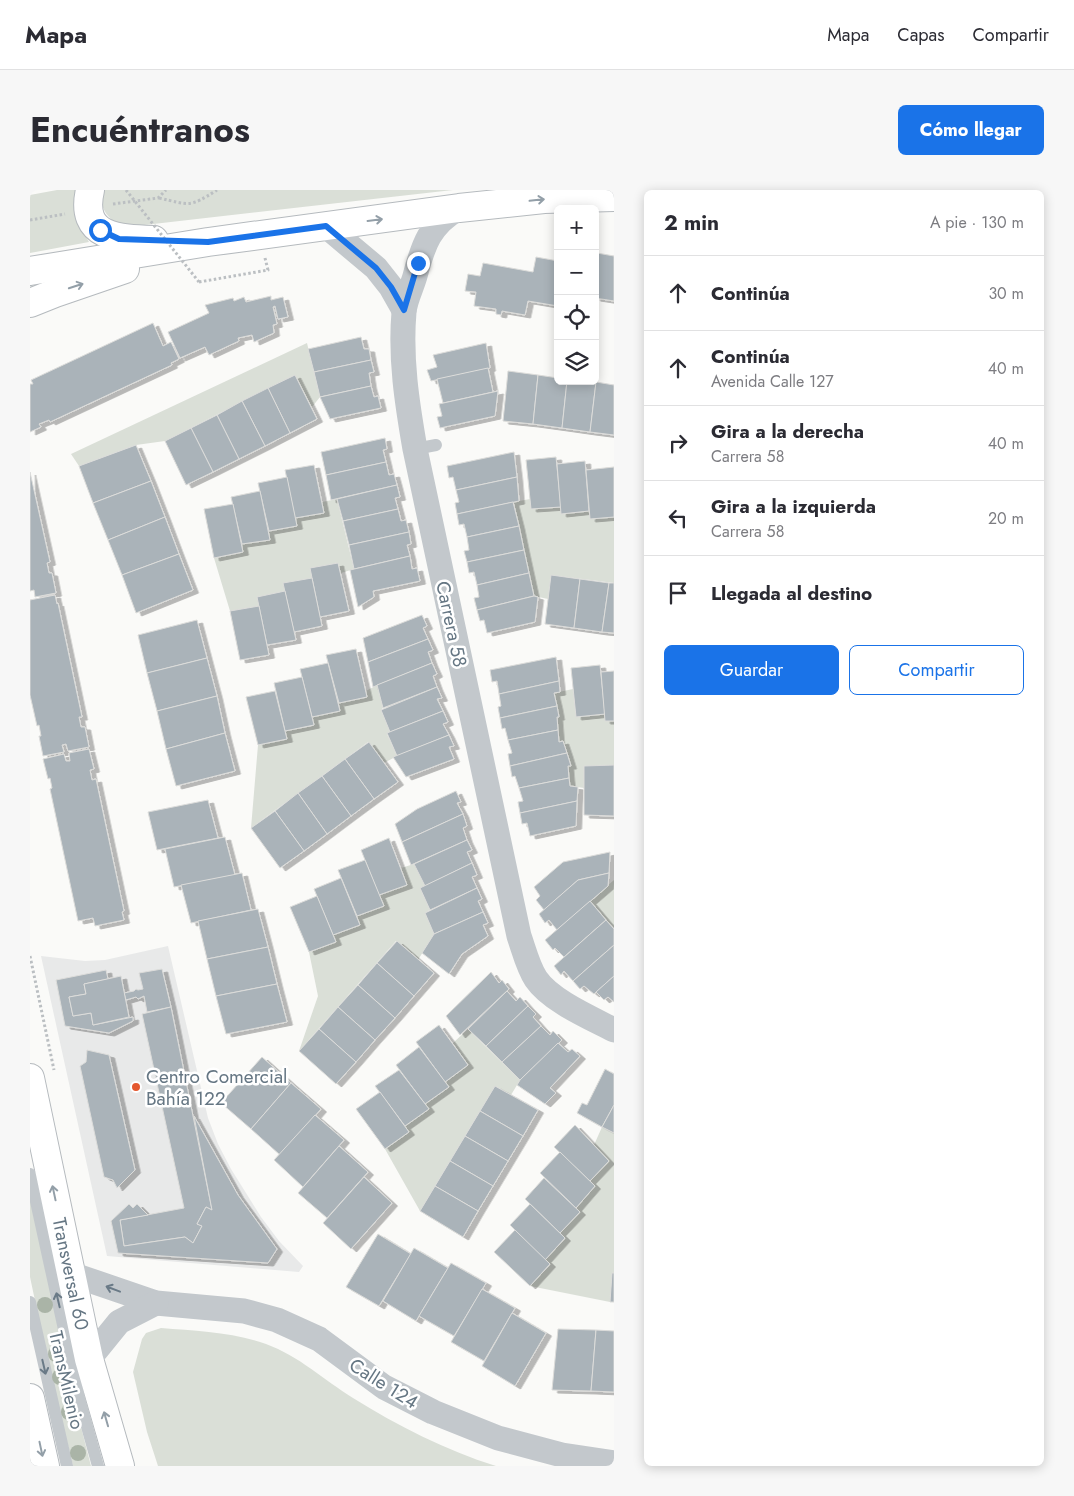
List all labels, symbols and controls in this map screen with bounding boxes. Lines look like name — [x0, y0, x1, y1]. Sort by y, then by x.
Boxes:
text: Mapa — [25, 17, 87, 52]
text: Mapa — [827, 22, 869, 48]
text: Capas — [897, 22, 945, 48]
text: Compartir — [973, 22, 1049, 48]
text: Encuéntranos — [30, 105, 250, 155]
button: Cómo llegar — [898, 105, 1044, 155]
one-way arrow — [528, 195, 544, 205]
map controls — [554, 205, 599, 385]
button: + — [554, 205, 599, 250]
text: 2 min — [664, 208, 719, 238]
text: A pie · 130 m — [930, 211, 1024, 234]
one-way arrow — [367, 214, 383, 224]
route start — [89, 219, 112, 242]
button: − — [554, 250, 599, 295]
route end — [407, 252, 430, 275]
icon: ahead — [664, 279, 692, 307]
text: Continúa — [711, 280, 790, 307]
one-way arrow — [67, 281, 83, 290]
text: 30 m — [988, 282, 1024, 305]
button: locate — [554, 295, 599, 340]
button: layers — [554, 340, 599, 385]
text: Continúa — [711, 343, 790, 370]
icon: ahead — [664, 354, 692, 382]
text: 40 m — [988, 357, 1024, 380]
text: Avenida Calle 127 — [711, 370, 834, 393]
text: Gira a la derecha — [711, 418, 864, 445]
icon: right — [664, 429, 692, 457]
text: 40 m — [988, 432, 1024, 455]
text: Carrera 58 — [711, 445, 784, 468]
text: Gira a la izquierda — [711, 493, 876, 520]
icon: left — [664, 504, 692, 532]
text: 20 m — [988, 507, 1024, 530]
text: Carrera 58 — [711, 520, 784, 543]
street label: Carrera 58 — [429, 579, 474, 670]
icon: arrive — [664, 579, 692, 607]
text: Llegada al destino — [711, 580, 872, 607]
button: Guardar — [664, 645, 839, 695]
button: Compartir — [849, 645, 1024, 695]
place label: Centro Comercial Bahía 122 — [146, 1063, 287, 1112]
marker: Centro Comercial Bahía 122 — [130, 1081, 142, 1093]
one-way arrow — [49, 1185, 58, 1201]
street label: Transversal 60 — [46, 1215, 96, 1332]
one-way arrow — [106, 1284, 122, 1293]
one-way arrow — [52, 1292, 62, 1308]
street label: TransMilenio — [42, 1328, 91, 1432]
street label: Calle 124 — [344, 1352, 423, 1415]
one-way arrow — [40, 1359, 49, 1375]
one-way arrow — [100, 1412, 110, 1428]
one-way arrow — [37, 1441, 46, 1457]

